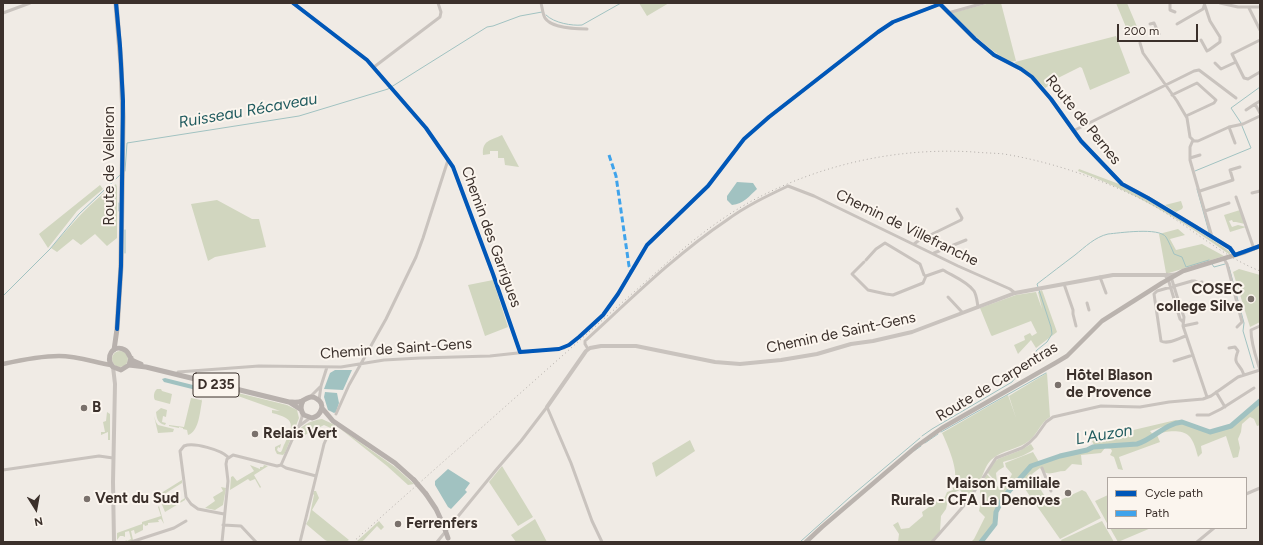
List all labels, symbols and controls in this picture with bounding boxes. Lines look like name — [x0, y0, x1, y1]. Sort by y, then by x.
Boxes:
scale bar — [1119, 16, 1200, 42]
text: 200 m — [1124, 24, 1159, 38]
street label: Route de Pernes — [1041, 72, 1125, 168]
water label: Ruisseau Récaveau — [177, 89, 319, 133]
street label: Route de Velleron — [101, 106, 119, 226]
street label: Chemin des Garrigues — [457, 164, 525, 310]
street label: Chemin de Villefranche — [833, 186, 981, 270]
place label: COSEC college Silve — [1156, 281, 1243, 316]
marker: COSEC college Silve — [1246, 294, 1256, 304]
street label: Chemin de Saint-Gens — [765, 308, 917, 358]
street label: Chemin de Saint-Gens — [320, 335, 472, 363]
street label: Route de Carpentras — [933, 338, 1061, 426]
place label: Hôtel Blason de Provence — [1066, 367, 1153, 402]
road number: D 235 — [193, 373, 239, 397]
marker: Hôtel Blason de Provence — [1053, 380, 1063, 390]
place label: B — [92, 399, 101, 417]
marker: B — [79, 403, 89, 413]
water label: L'Auzon — [1074, 421, 1134, 449]
place label: Relais Vert — [263, 425, 337, 443]
marker: Relais Vert — [250, 429, 260, 439]
place label: Maison Familiale Rurale - CFA La Denoves — [891, 475, 1060, 510]
legend — [1107, 477, 1247, 529]
text: Cycle path — [1145, 486, 1203, 500]
marker: Maison Familiale Rurale - CFA La Denoves — [1063, 488, 1073, 498]
north arrow — [16, 489, 56, 529]
place label: Vent du Sud — [95, 490, 179, 508]
marker: Vent du Sud — [82, 494, 92, 504]
text: Path — [1145, 506, 1169, 520]
text: N — [33, 514, 44, 528]
place label: Ferrenfers — [406, 515, 477, 533]
marker: Ferrenfers — [393, 519, 403, 529]

